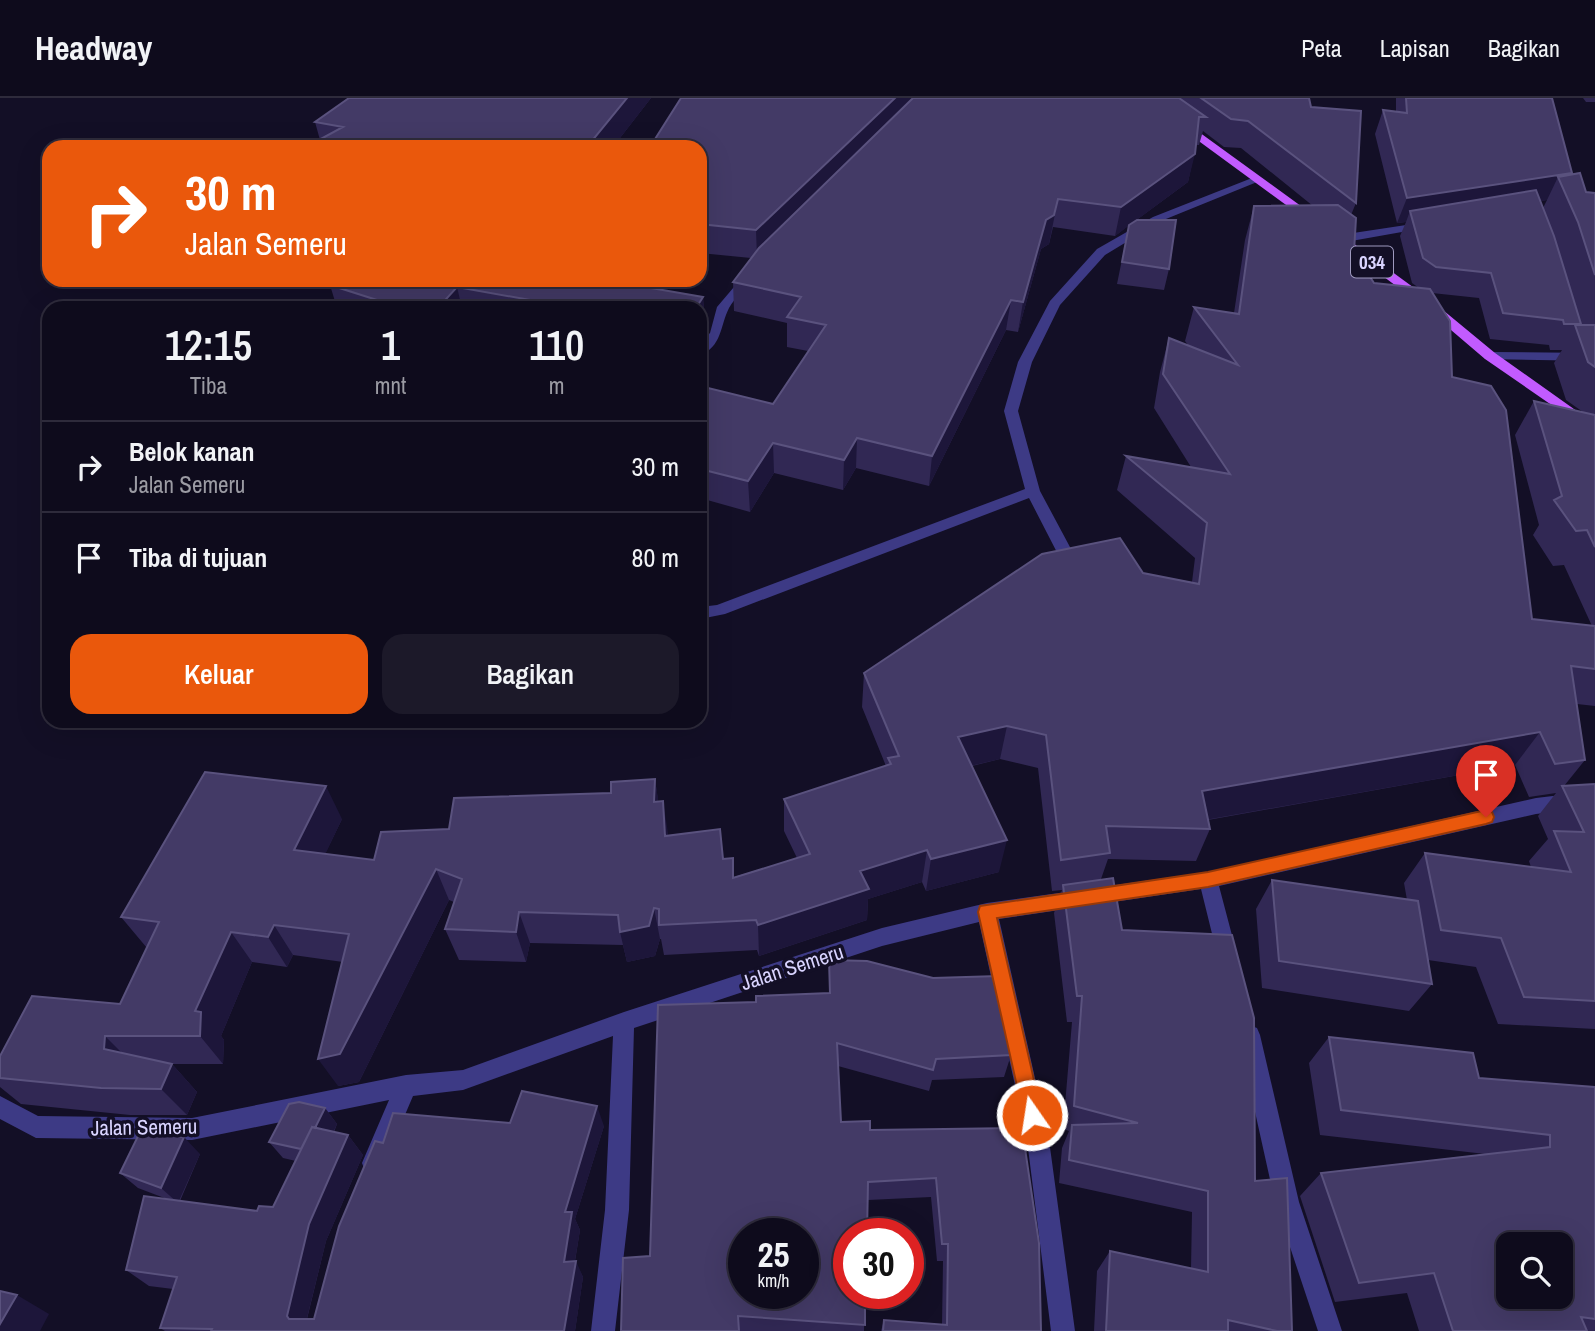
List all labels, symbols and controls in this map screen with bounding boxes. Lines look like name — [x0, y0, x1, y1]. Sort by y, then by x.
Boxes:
text: Headway — [35, 26, 152, 70]
text: Peta — [1301, 32, 1342, 64]
text: Lapisan — [1380, 32, 1450, 64]
text: Bagikan — [1488, 32, 1560, 64]
text: 30 m — [185, 159, 277, 225]
icon: right — [70, 168, 161, 259]
text: Jalan Semeru — [185, 222, 347, 265]
road number: 034 — [1351, 246, 1393, 278]
text: 12:15 — [165, 317, 252, 373]
text: 1 — [381, 317, 400, 373]
text: 110 — [529, 317, 584, 373]
text: Tiba — [190, 370, 227, 401]
text: mnt — [375, 370, 406, 401]
text: m — [549, 370, 564, 401]
text: Belok kanan — [129, 434, 255, 469]
icon: right — [70, 448, 108, 486]
text: 30 m — [632, 449, 679, 484]
text: Jalan Semeru — [129, 469, 245, 500]
icon: arrive — [70, 539, 108, 577]
text: Tiba di tujuan — [129, 540, 267, 575]
text: 80 m — [632, 540, 679, 575]
button: Keluar — [70, 634, 368, 714]
button: Bagikan — [382, 634, 679, 714]
pin — [1456, 745, 1516, 817]
icon: arrive — [1467, 756, 1505, 794]
street label: Jalan Semeru — [737, 937, 847, 997]
position arrow — [995, 1078, 1069, 1152]
street label: Jalan Semeru — [91, 1112, 197, 1142]
speed limit sign: 30 — [833, 1218, 924, 1309]
text: 25 — [758, 1231, 789, 1278]
map controls — [1496, 1232, 1573, 1309]
button: search — [1496, 1232, 1573, 1309]
text: km/h — [758, 1268, 790, 1293]

